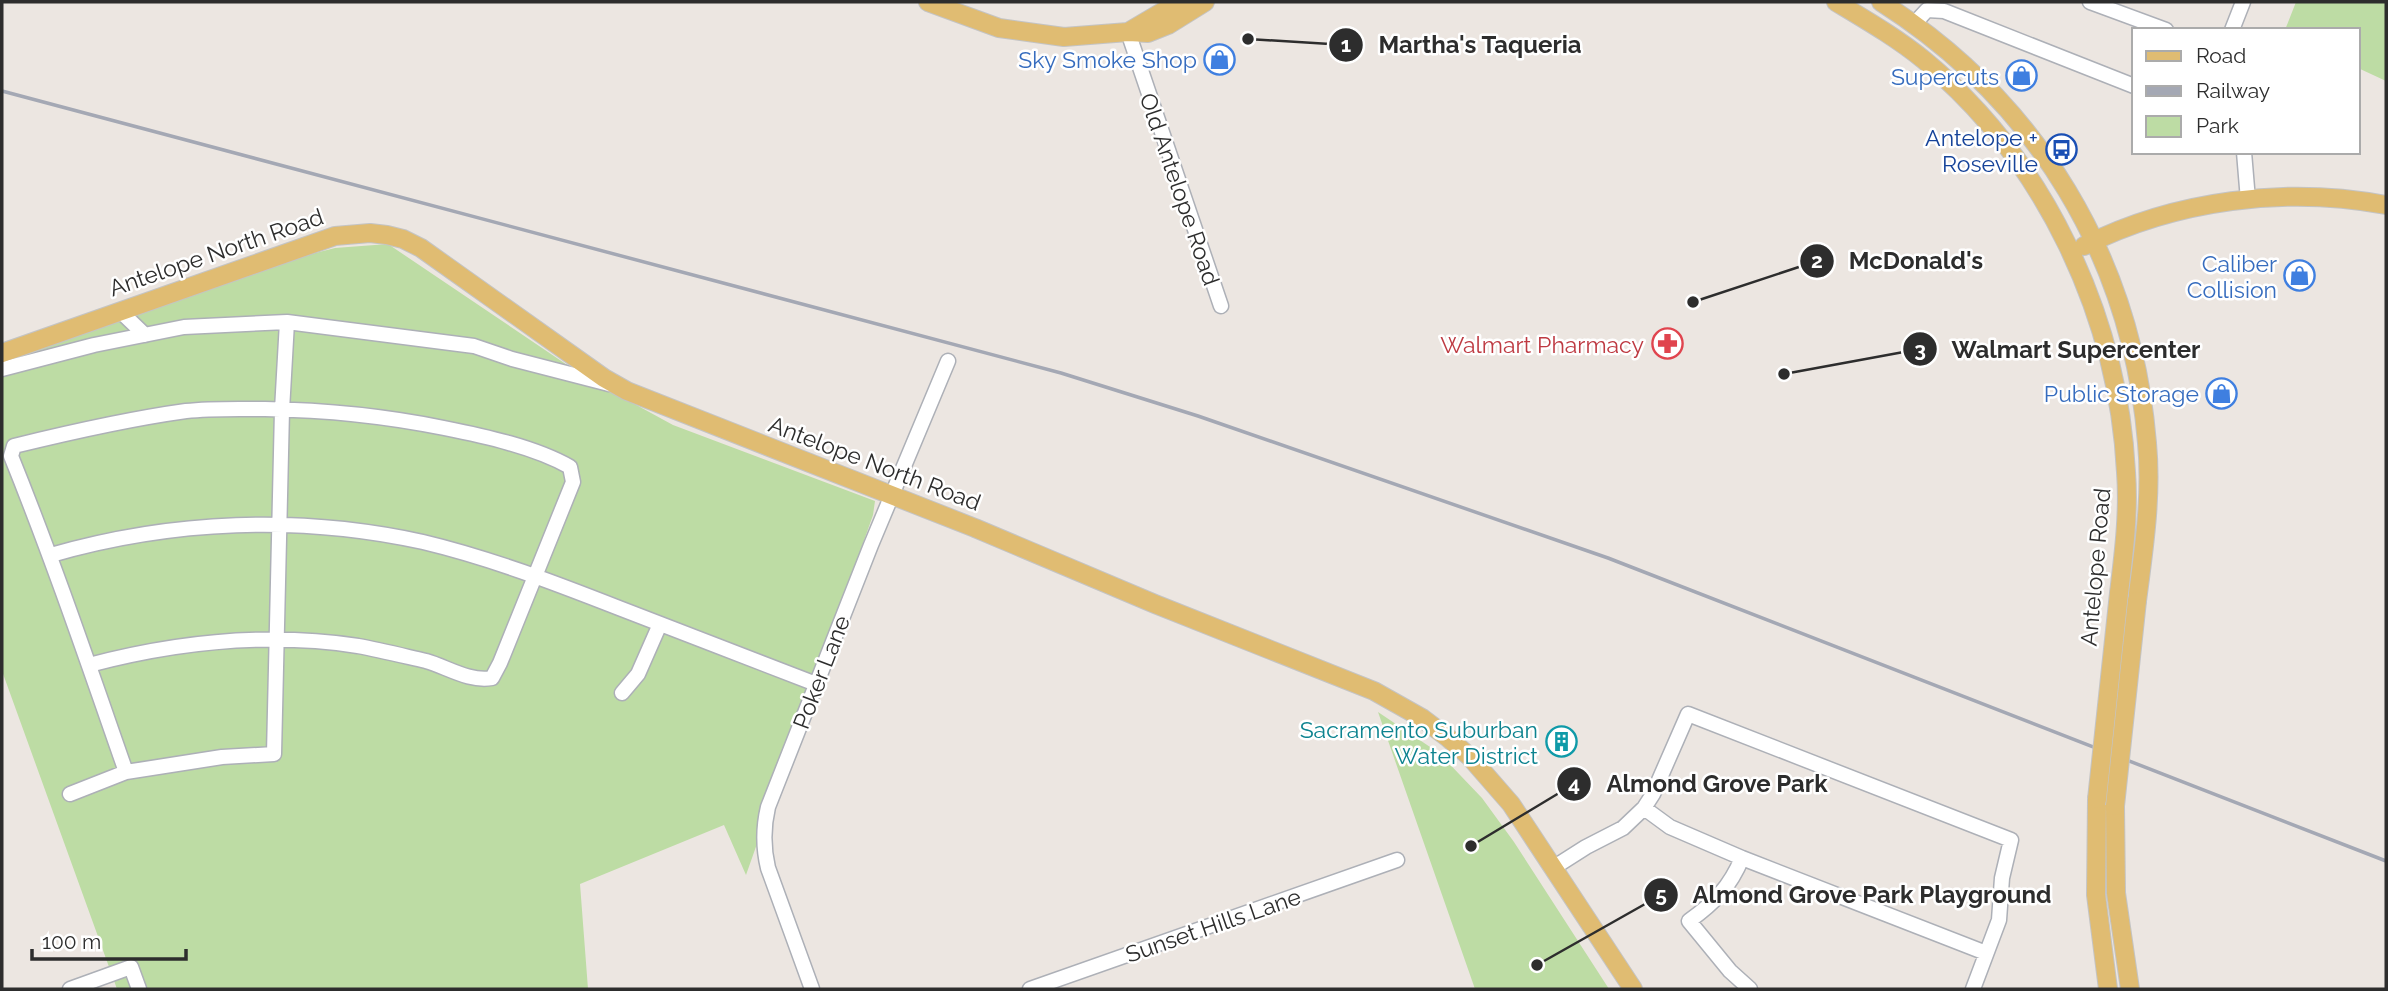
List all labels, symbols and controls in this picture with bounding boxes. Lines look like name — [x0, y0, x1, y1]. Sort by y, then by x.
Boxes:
callout: Martha's Taqueria — [1329, 22, 1596, 67]
legend — [2132, 28, 2360, 154]
text: Martha's Taqueria — [1378, 30, 1582, 59]
text: 1 — [1341, 32, 1351, 57]
shop icon: Sky Smoke Shop — [1203, 42, 1237, 76]
text: Road — [2196, 43, 2246, 68]
place label: Sky Smoke Shop — [1018, 46, 1197, 73]
shop icon: Supercuts — [2005, 59, 2039, 93]
place label: Supercuts — [1891, 63, 1999, 90]
text: Railway — [2196, 78, 2270, 103]
street label: Old Antelope Road — [1134, 89, 1226, 289]
text: Park — [2196, 113, 2239, 138]
place label: Antelope + Roseville — [1925, 124, 2038, 177]
bus stop icon: Antelope + Roseville — [2044, 133, 2078, 167]
street label: Antelope North Road — [105, 203, 327, 301]
callout: McDonald's — [1800, 238, 1997, 283]
text: McDonald's — [1849, 246, 1983, 275]
text: 2 — [1811, 248, 1823, 273]
place label: Caliber Collision — [2187, 250, 2277, 303]
shop icon: Caliber Collision — [2283, 259, 2317, 293]
pharmacy icon: Walmart Pharmacy — [1650, 327, 1684, 361]
callout: Walmart Supercenter — [1902, 327, 2214, 372]
place label: Walmart Pharmacy — [1440, 331, 1644, 358]
text: Walmart Supercenter — [1952, 335, 2200, 364]
text: 3 — [1914, 337, 1926, 362]
shop icon: Public Storage — [2205, 376, 2239, 410]
place label: Public Storage — [2044, 380, 2199, 407]
street label: Antelope North Road — [765, 410, 985, 516]
street label: Antelope Road — [2075, 487, 2115, 647]
street label: Poker Lane — [787, 612, 855, 732]
place label: Sacramento Suburban Water District — [1300, 716, 1538, 769]
building icon: Sacramento Suburban Water District — [1544, 725, 1578, 759]
callout: Almond Grove Park — [1557, 761, 1841, 806]
text: Almond Grove Park — [1606, 769, 1828, 798]
text: 4 — [1568, 771, 1580, 796]
callout: Almond Grove Park Playground — [1643, 873, 2065, 918]
text: Almond Grove Park Playground — [1692, 880, 2052, 909]
street label: Sunset Hills Lane — [1122, 882, 1304, 968]
text: 5 — [1655, 882, 1667, 907]
scale bar — [32, 918, 186, 962]
text: 100 m — [42, 929, 101, 954]

